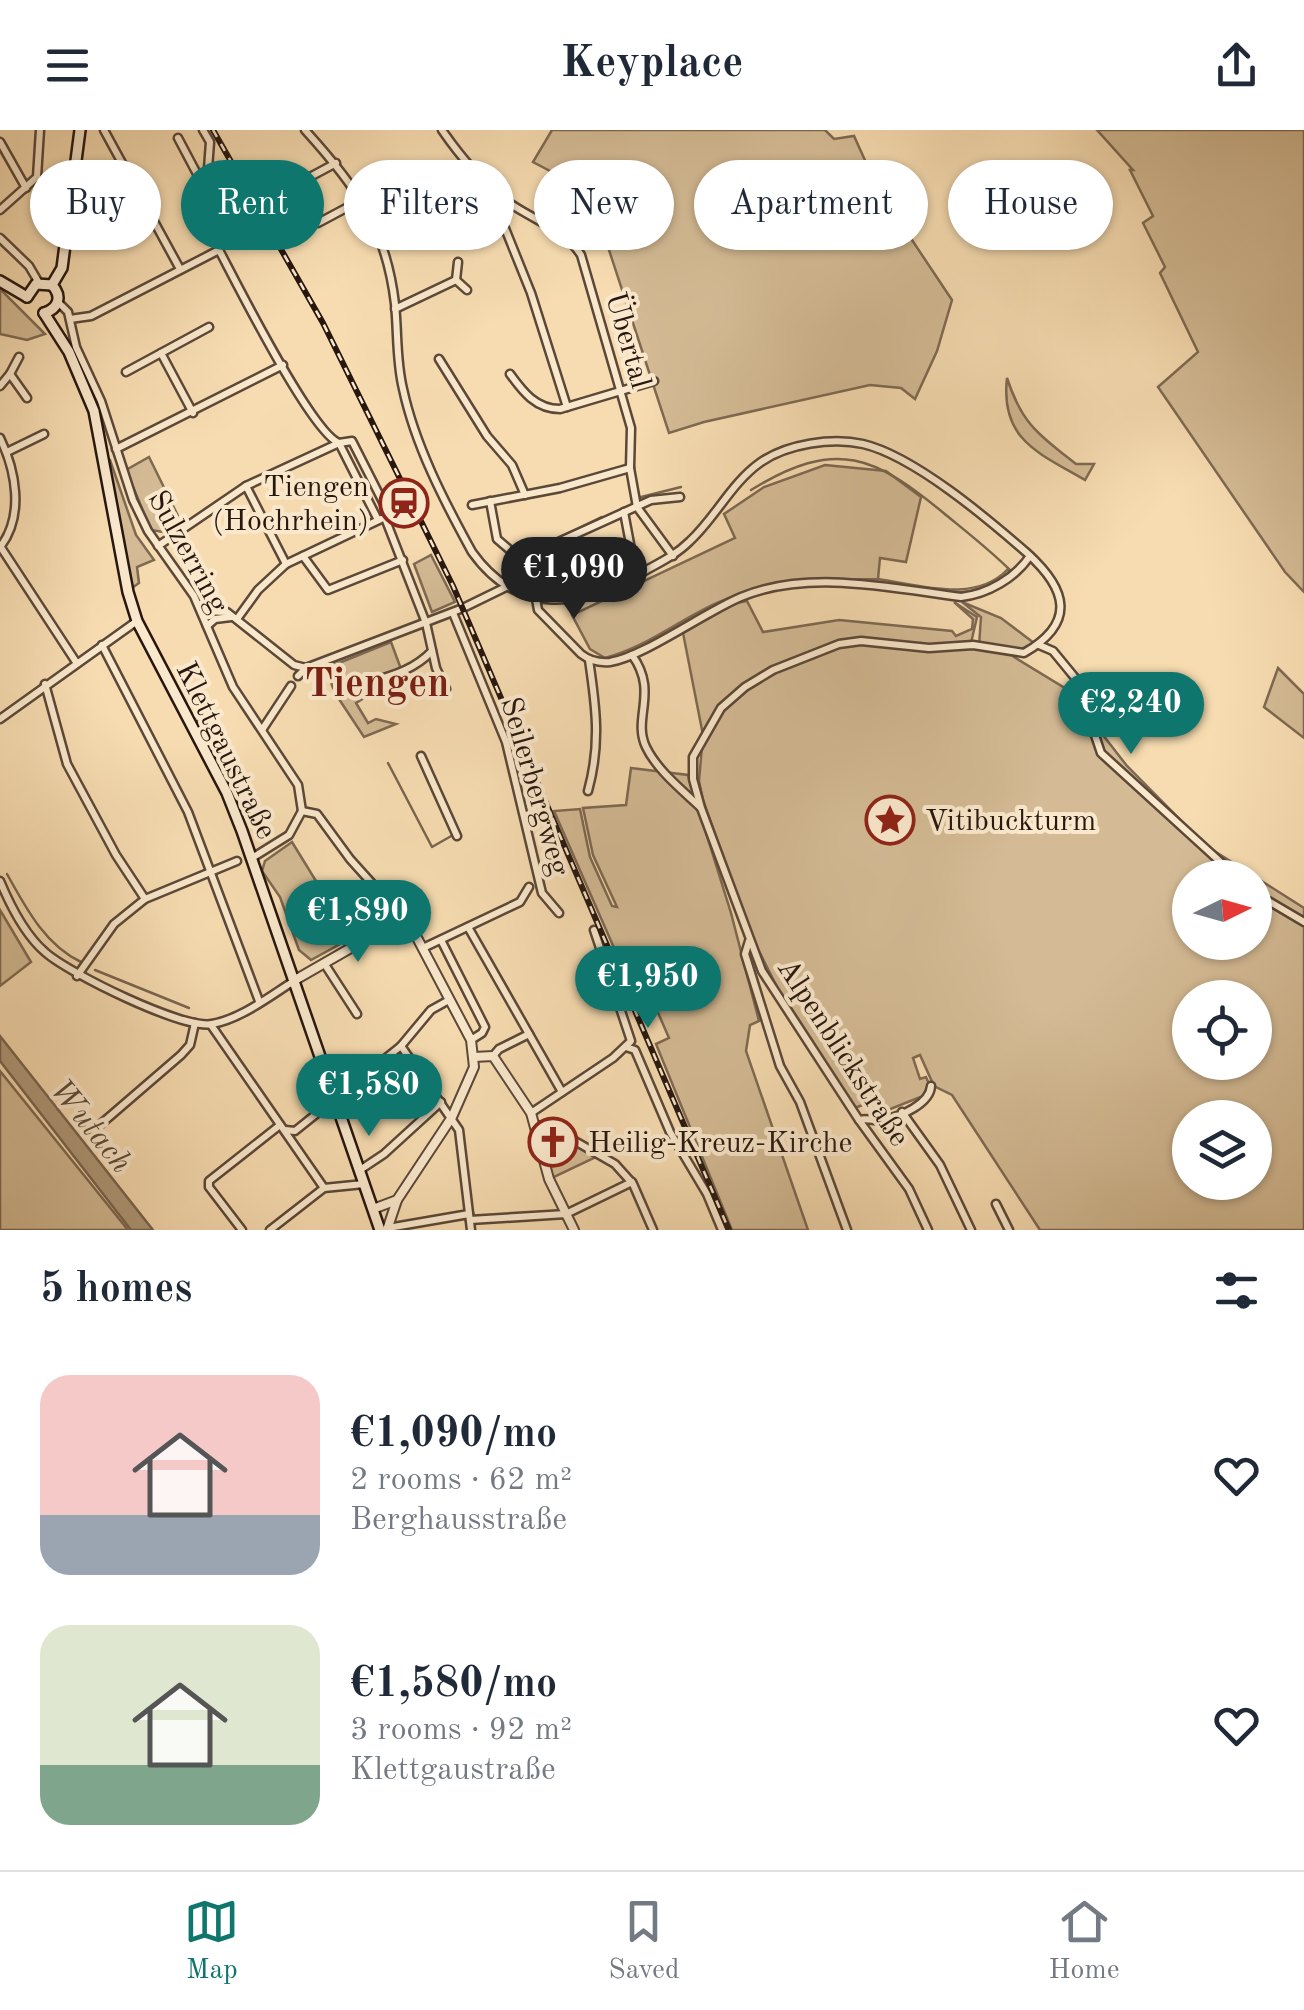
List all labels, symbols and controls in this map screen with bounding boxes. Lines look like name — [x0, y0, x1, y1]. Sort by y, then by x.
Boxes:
icon: menu — [40, 38, 95, 93]
icon: share — [1209, 38, 1264, 93]
text: Keyplace — [561, 42, 743, 87]
chip: Buy — [30, 160, 161, 250]
chip: Rent — [181, 160, 324, 250]
chip: Filters — [344, 160, 514, 250]
chip: New — [534, 160, 674, 250]
chip: Apartment — [694, 160, 928, 250]
chip: House — [948, 160, 1113, 250]
street label: Übertal — [599, 288, 659, 392]
place label: Tiengen (Hochrhein) — [212, 473, 369, 537]
station icon: Tiengen (Hochrhein) — [378, 477, 430, 529]
street label: Sulzerring — [141, 486, 233, 618]
pin: €1,090 — [493, 537, 655, 622]
text: €1,090 — [523, 553, 625, 585]
street label: Klettgaustraße — [169, 658, 281, 844]
district label: Tiengen — [305, 666, 449, 706]
pin: €2,240 — [1050, 672, 1212, 757]
text: €2,240 — [1080, 688, 1182, 720]
street label: Seilerbergweg — [494, 694, 574, 879]
place icon: Vitibuckturm — [864, 794, 916, 846]
place label: Vitibuckturm — [925, 807, 1096, 837]
north arrow — [1172, 860, 1272, 960]
map controls — [1172, 860, 1272, 1200]
pin: €1,890 — [277, 880, 439, 965]
text: €1,890 — [307, 896, 409, 928]
pin: €1,950 — [567, 946, 729, 1031]
street label: Alpenblickstraße — [771, 954, 914, 1152]
text: €1,950 — [597, 962, 699, 994]
button: locate — [1172, 980, 1272, 1080]
pin: €1,580 — [288, 1054, 450, 1139]
text: €1,580 — [318, 1070, 420, 1102]
water label: Wutach — [43, 1074, 137, 1180]
button: layers — [1172, 1100, 1272, 1200]
church icon: Heilig-Kreuz-Kirche — [527, 1116, 579, 1168]
place label: Heilig-Kreuz-Kirche — [588, 1129, 852, 1159]
icon: filters — [1209, 1263, 1264, 1318]
text: 5 homes — [40, 1269, 192, 1311]
text: €1,090/mo — [350, 1414, 557, 1456]
icon: home — [120, 1415, 240, 1535]
icon: heart — [1209, 1448, 1264, 1503]
text: 2 rooms · 62 m² — [350, 1465, 572, 1497]
text: Berghausstraße — [350, 1505, 567, 1537]
text: €1,580/mo — [350, 1664, 557, 1706]
icon: home — [120, 1665, 240, 1785]
icon: heart — [1209, 1698, 1264, 1753]
text: 3 rooms · 92 m² — [350, 1715, 572, 1747]
text: Klettgaustraße — [350, 1755, 556, 1787]
tab: Map — [184, 1894, 239, 1989]
tab: Saved — [608, 1894, 680, 1989]
tab: Home — [1048, 1894, 1120, 1989]

